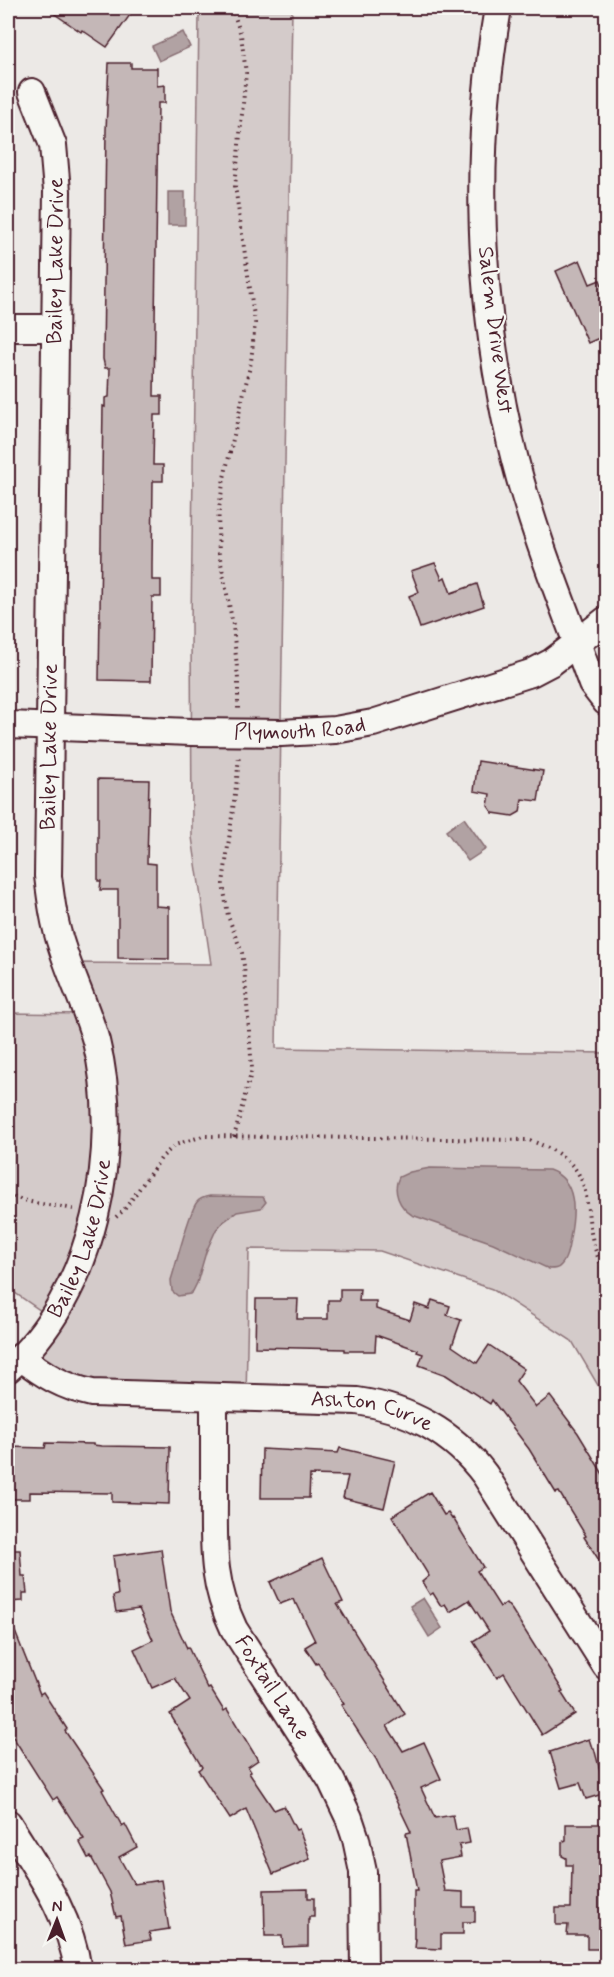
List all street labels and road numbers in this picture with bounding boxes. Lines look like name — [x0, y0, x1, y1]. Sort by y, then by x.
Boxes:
street label: Bailey Lake Drive — [41, 176, 71, 344]
street label: Salem Drive West — [471, 245, 519, 415]
street label: Bailey Lake Drive — [35, 663, 65, 830]
street label: Plymouth Road — [234, 711, 368, 747]
street label: Bailey Lake Drive — [41, 1158, 118, 1324]
street label: Ashton Curve — [310, 1386, 438, 1439]
street label: Foxtail Lane — [228, 1630, 316, 1746]

